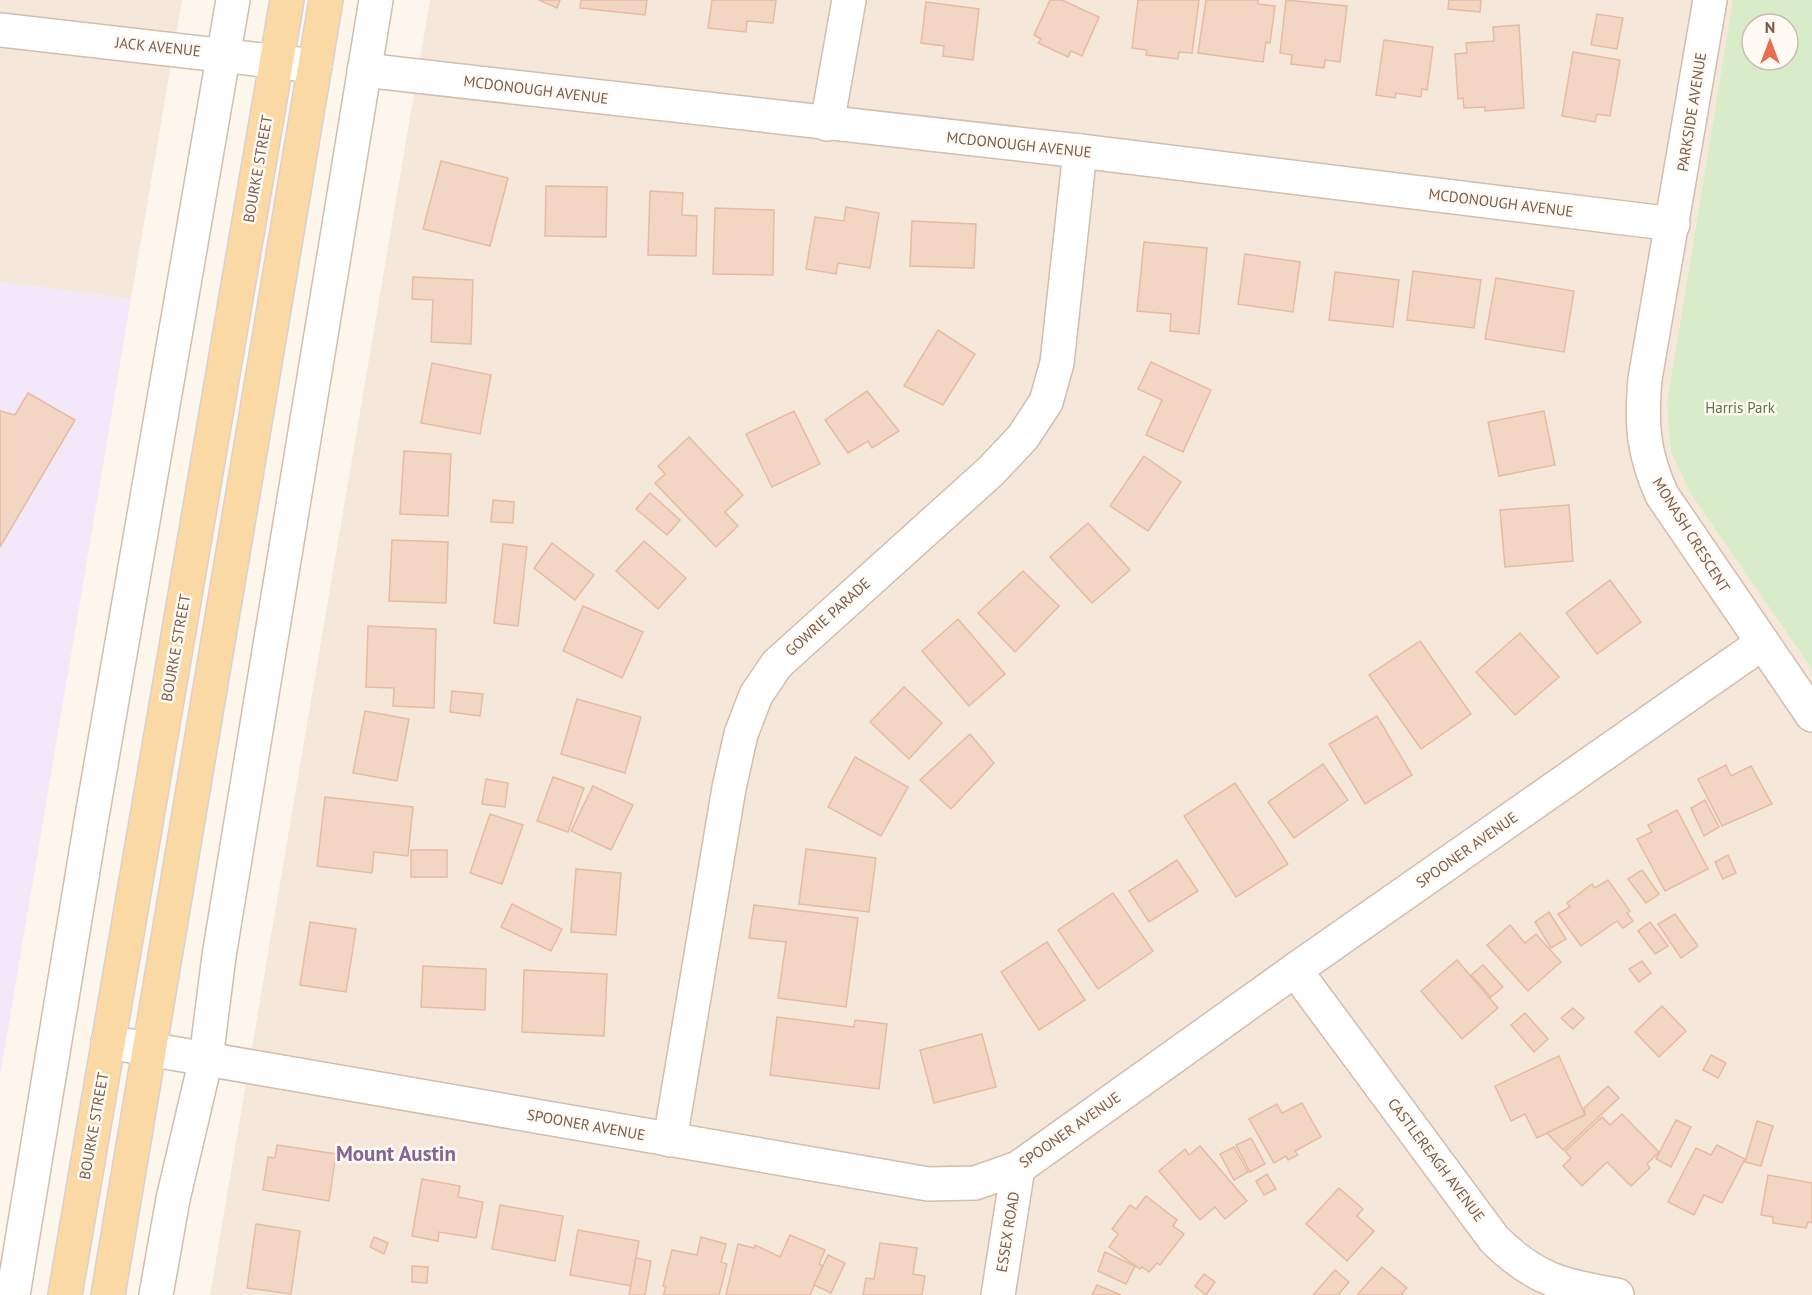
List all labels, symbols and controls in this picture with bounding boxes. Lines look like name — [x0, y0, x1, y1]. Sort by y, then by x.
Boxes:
north arrow — [1740, 12, 1800, 72]
text: N — [1765, 17, 1775, 37]
street label: JACK AVENUE — [113, 32, 202, 60]
street label: PARKSIDE AVENUE — [1673, 51, 1710, 173]
street label: MCDONOUGH AVENUE — [462, 71, 610, 108]
street label: BOURKE STREET — [239, 113, 276, 224]
street label: MCDONOUGH AVENUE — [945, 127, 1093, 162]
street label: MCDONOUGH AVENUE — [1427, 184, 1575, 221]
park label: Harris Park — [1705, 398, 1776, 417]
street label: MONASH CRESCENT — [1649, 474, 1735, 596]
street label: GOWRIE PARADE — [781, 573, 874, 660]
street label: BOURKE STREET — [157, 592, 194, 703]
street label: SPOONER AVENUE — [1412, 807, 1521, 892]
street label: BOURKE STREET — [75, 1070, 112, 1181]
street label: SPOONER AVENUE — [1015, 1087, 1124, 1172]
street label: CASTLEREAGH AVENUE — [1384, 1094, 1489, 1225]
street label: SPOONER AVENUE — [525, 1105, 647, 1144]
district label: Mount Austin — [336, 1140, 456, 1167]
street label: ESSEX ROAD — [992, 1190, 1023, 1274]

